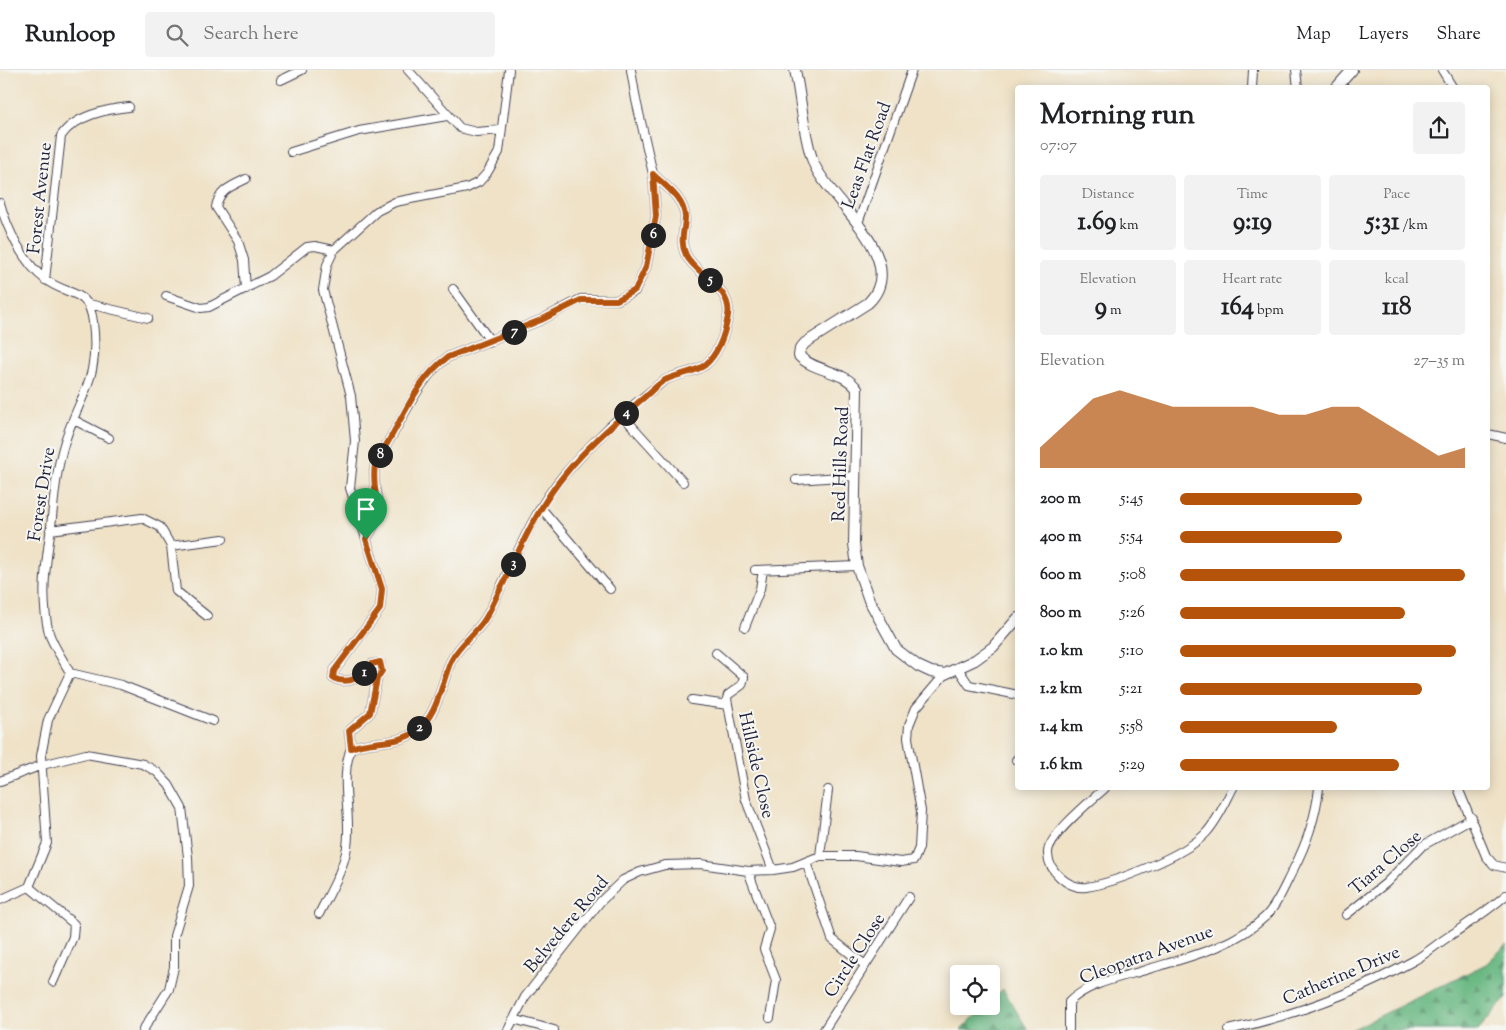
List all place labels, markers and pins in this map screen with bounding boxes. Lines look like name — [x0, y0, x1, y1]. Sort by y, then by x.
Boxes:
pin: 6 — [640, 222, 666, 248]
pin: 5 — [698, 268, 722, 292]
pin: 7 — [502, 320, 526, 344]
pin: 4 — [614, 400, 638, 426]
pin: 8 — [368, 442, 392, 468]
pin — [345, 488, 387, 539]
pin: 3 — [500, 552, 526, 576]
pin: 1 — [352, 660, 376, 686]
pin: 2 — [406, 716, 432, 740]

